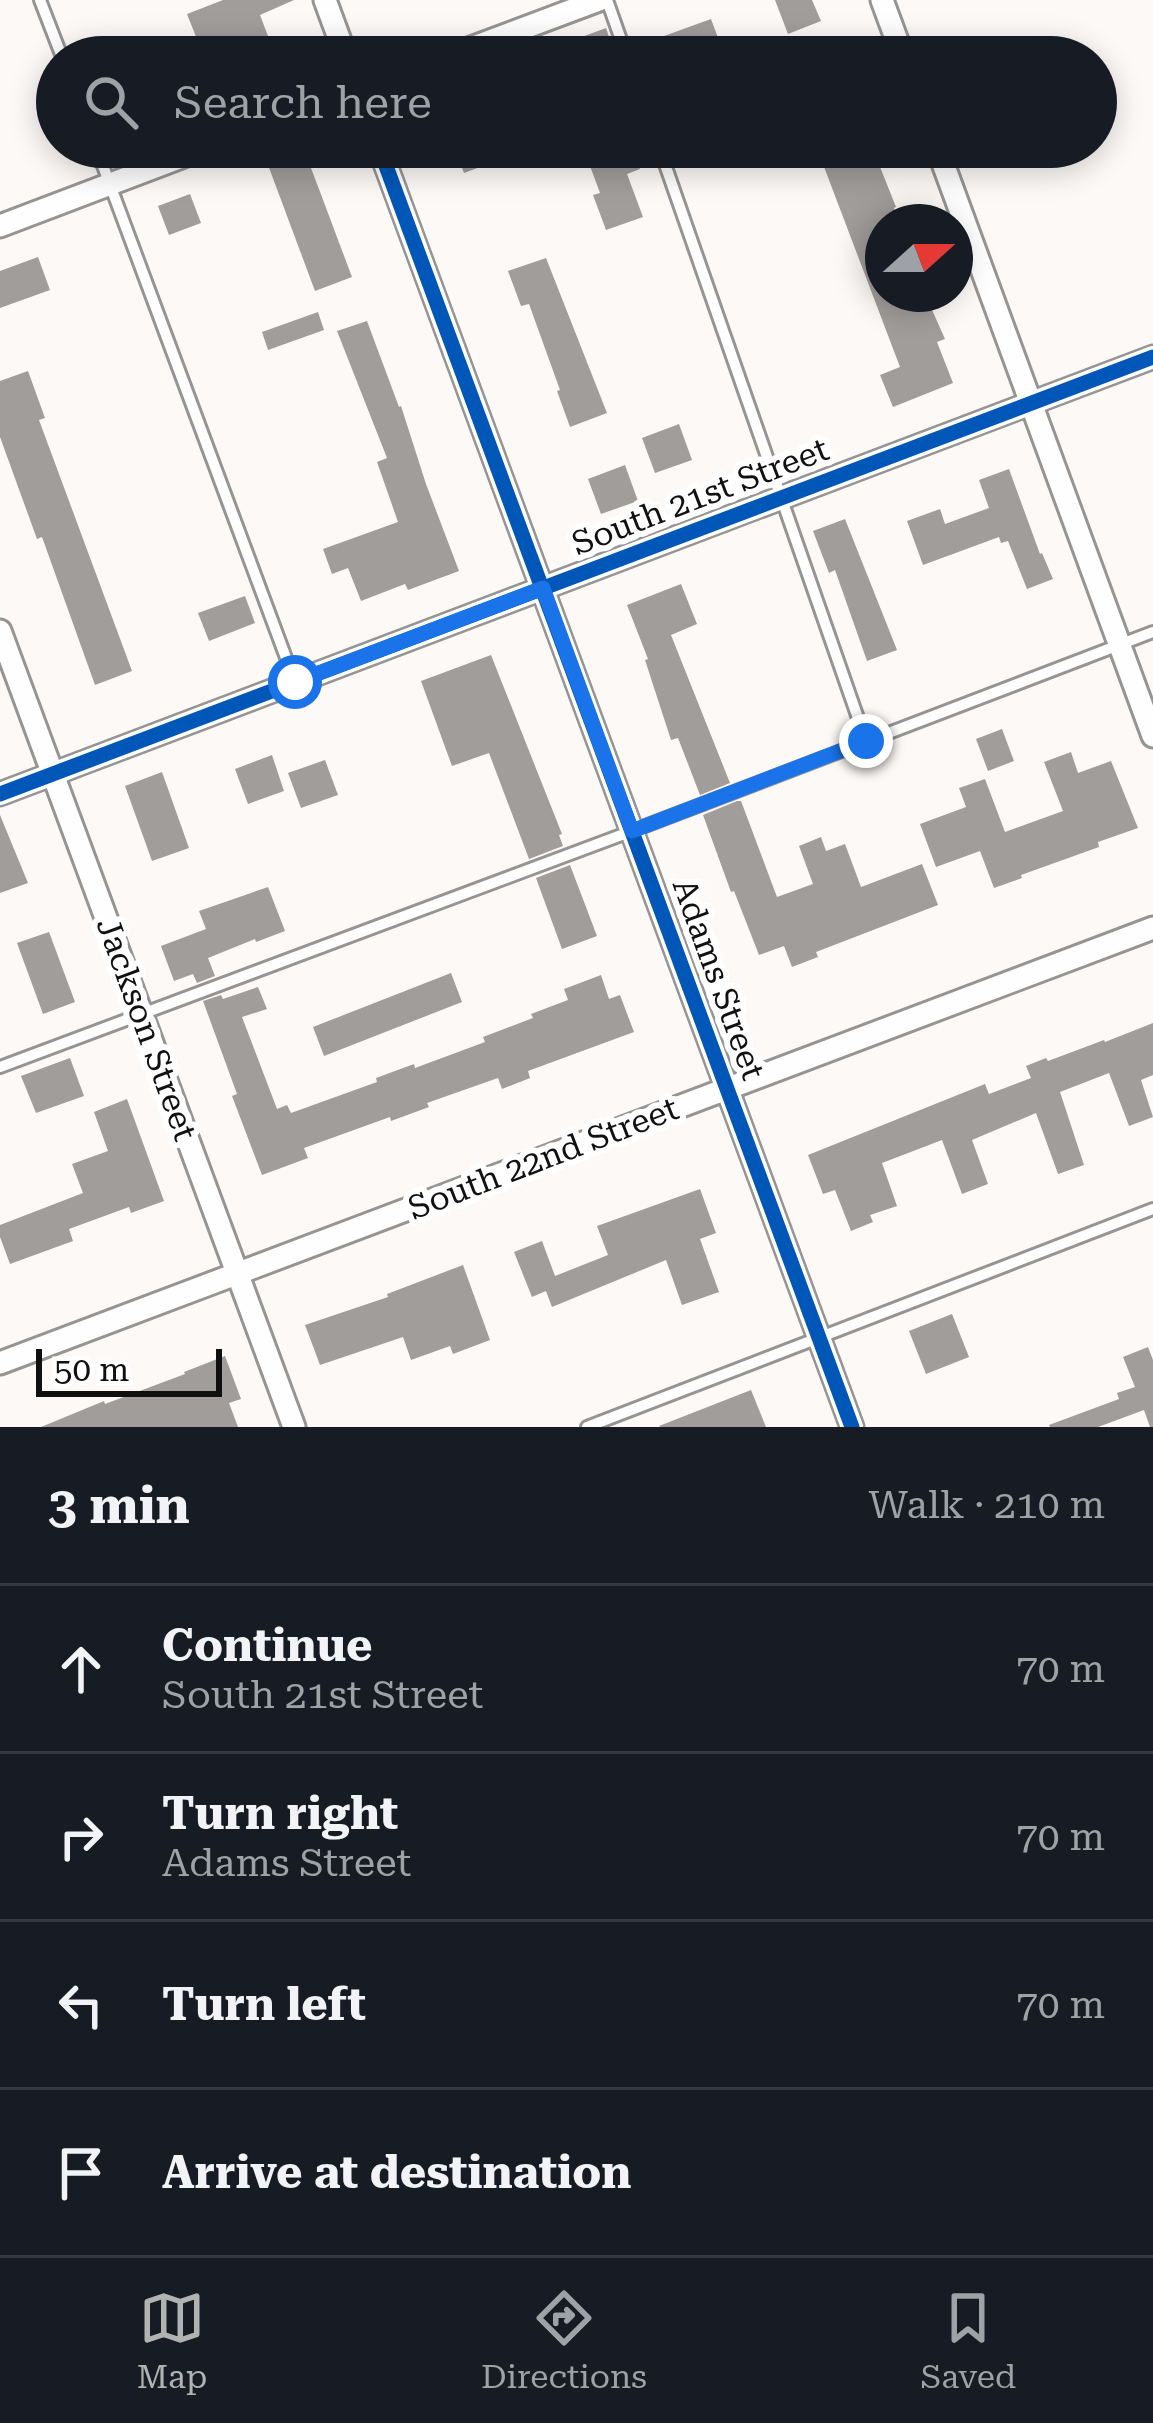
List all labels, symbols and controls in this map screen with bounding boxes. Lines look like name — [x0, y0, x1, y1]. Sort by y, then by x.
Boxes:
search box — [36, 36, 1117, 168]
icon: search — [78, 69, 144, 135]
text: Search here — [174, 76, 432, 129]
north arrow — [865, 204, 973, 312]
street label: South 21st Street — [566, 429, 834, 563]
route start — [268, 655, 322, 709]
route end — [839, 714, 893, 768]
street label: Adams Street — [665, 873, 773, 1085]
street label: Jackson Street — [89, 912, 205, 1146]
street label: South 22nd Street — [402, 1088, 684, 1228]
scale bar — [36, 1343, 222, 1396]
text: 50 m — [54, 1350, 129, 1389]
text: 3 min — [48, 1476, 190, 1535]
text: Walk · 210 m — [869, 1482, 1105, 1528]
text: Continue — [162, 1619, 373, 1672]
icon: ahead — [48, 1636, 114, 1702]
text: 70 m — [1016, 1646, 1105, 1692]
text: South 21st Street — [162, 1672, 483, 1718]
text: Turn right — [162, 1787, 398, 1840]
icon: right — [48, 1804, 114, 1870]
text: 70 m — [1016, 1814, 1105, 1860]
text: Adams Street — [162, 1840, 411, 1886]
icon: left — [48, 1972, 114, 2038]
text: Turn left — [162, 1978, 366, 2031]
text: 70 m — [1016, 1982, 1105, 2028]
icon: arrive — [48, 2140, 114, 2206]
text: Arrive at destination — [162, 2146, 631, 2199]
tab: Map — [137, 2285, 207, 2396]
tab: Directions — [481, 2285, 647, 2396]
tab: Saved — [921, 2285, 1016, 2396]

